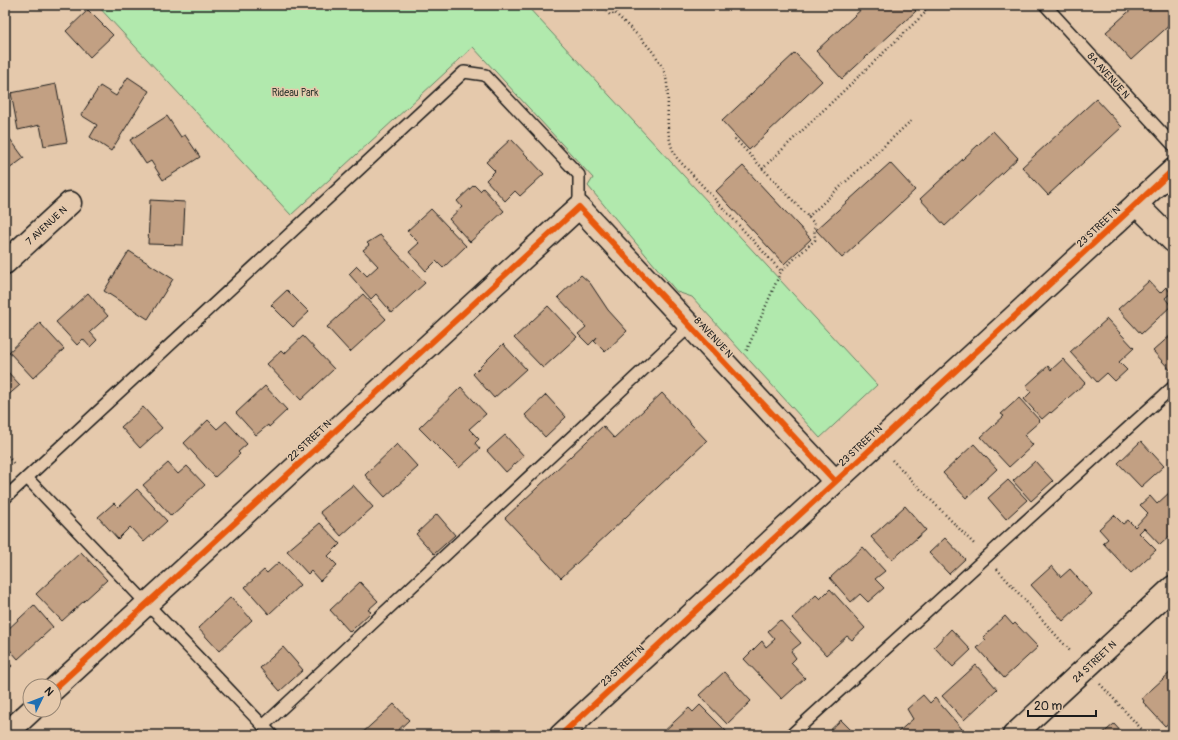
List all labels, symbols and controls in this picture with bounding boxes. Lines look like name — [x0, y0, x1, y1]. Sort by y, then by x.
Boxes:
street label: 8A AVENUE N — [1084, 50, 1132, 101]
park label: Rideau Park — [272, 87, 319, 99]
street label: 23 STREET N — [1074, 203, 1123, 250]
street label: 7 AVENUE N — [24, 204, 70, 248]
street label: 8 AVENUE N — [691, 315, 735, 361]
street label: 22 STREET N — [285, 417, 334, 464]
street label: 23 STREET N — [836, 422, 885, 469]
street label: 24 STREET N — [1070, 638, 1119, 685]
street label: 23 STREET N — [598, 642, 647, 689]
north arrow — [22, 678, 62, 718]
text: N — [42, 684, 57, 699]
scale bar — [1028, 692, 1096, 718]
text: 20 m — [1034, 699, 1063, 714]

